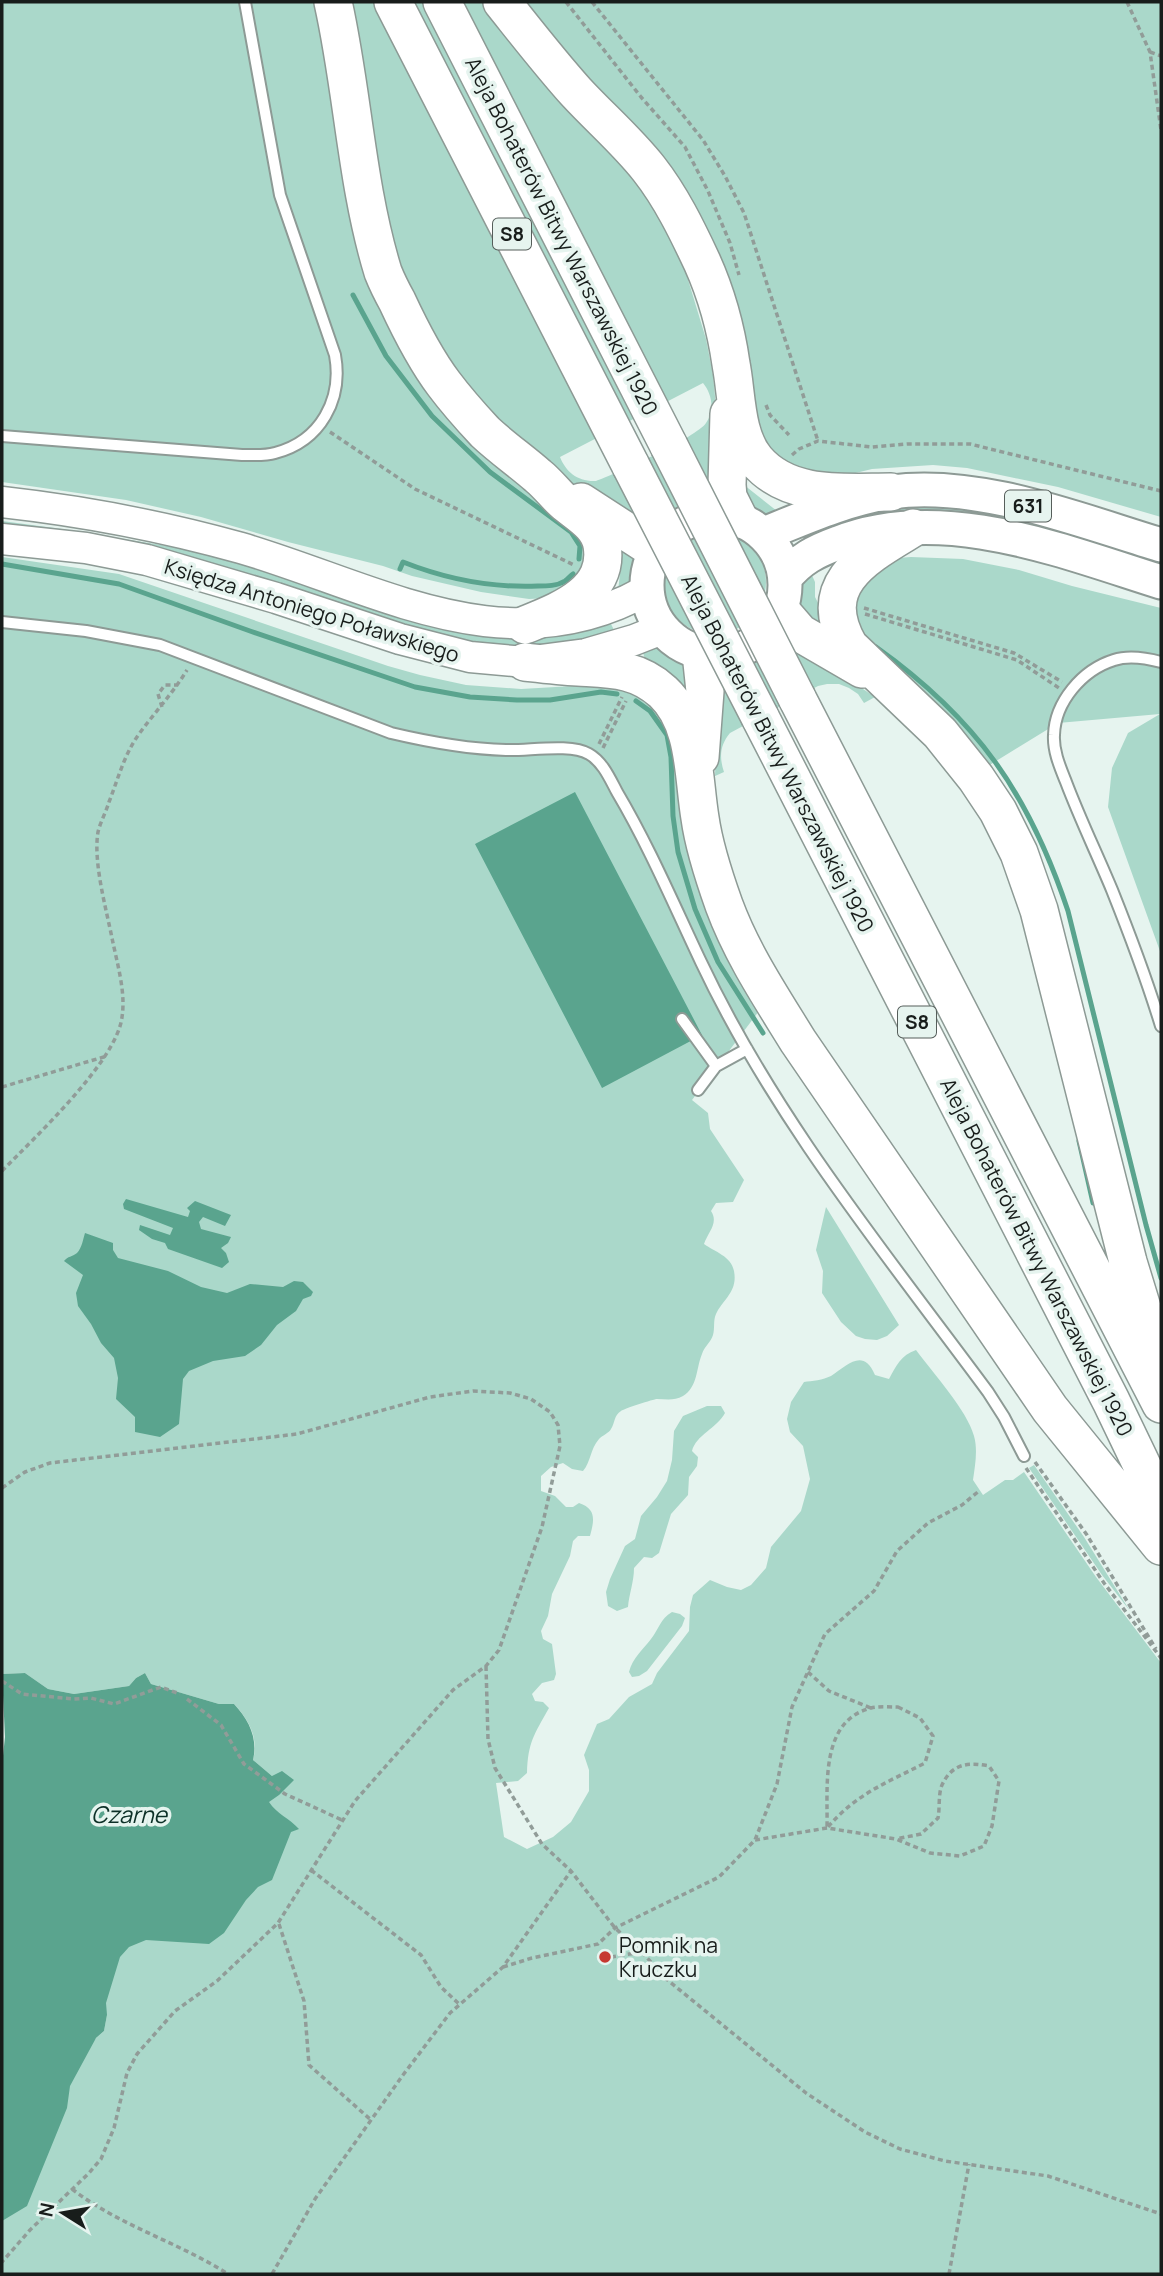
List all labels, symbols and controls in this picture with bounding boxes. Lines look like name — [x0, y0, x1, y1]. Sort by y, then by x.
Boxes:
street label: Aleja Bohaterów Bitwy Warszawskiej 1920 — [459, 52, 665, 420]
road number: S8 — [493, 218, 531, 250]
road number: 631 — [1005, 491, 1051, 522]
street label: Księdza Antoniego Poławskiego — [161, 552, 463, 668]
street label: Aleja Bohaterów Bitwy Warszawskiej 1920 — [675, 569, 881, 937]
road number: S8 — [898, 1006, 936, 1038]
street label: Aleja Bohaterów Bitwy Warszawskiej 1920 — [934, 1073, 1140, 1441]
water label: Czarne — [91, 1798, 169, 1830]
place label: Pomnik na Kruczku — [619, 1931, 718, 1983]
marker: Pomnik na Kruczku — [597, 1949, 613, 1965]
north arrow — [28, 2178, 98, 2248]
text: N — [32, 2201, 60, 2219]

